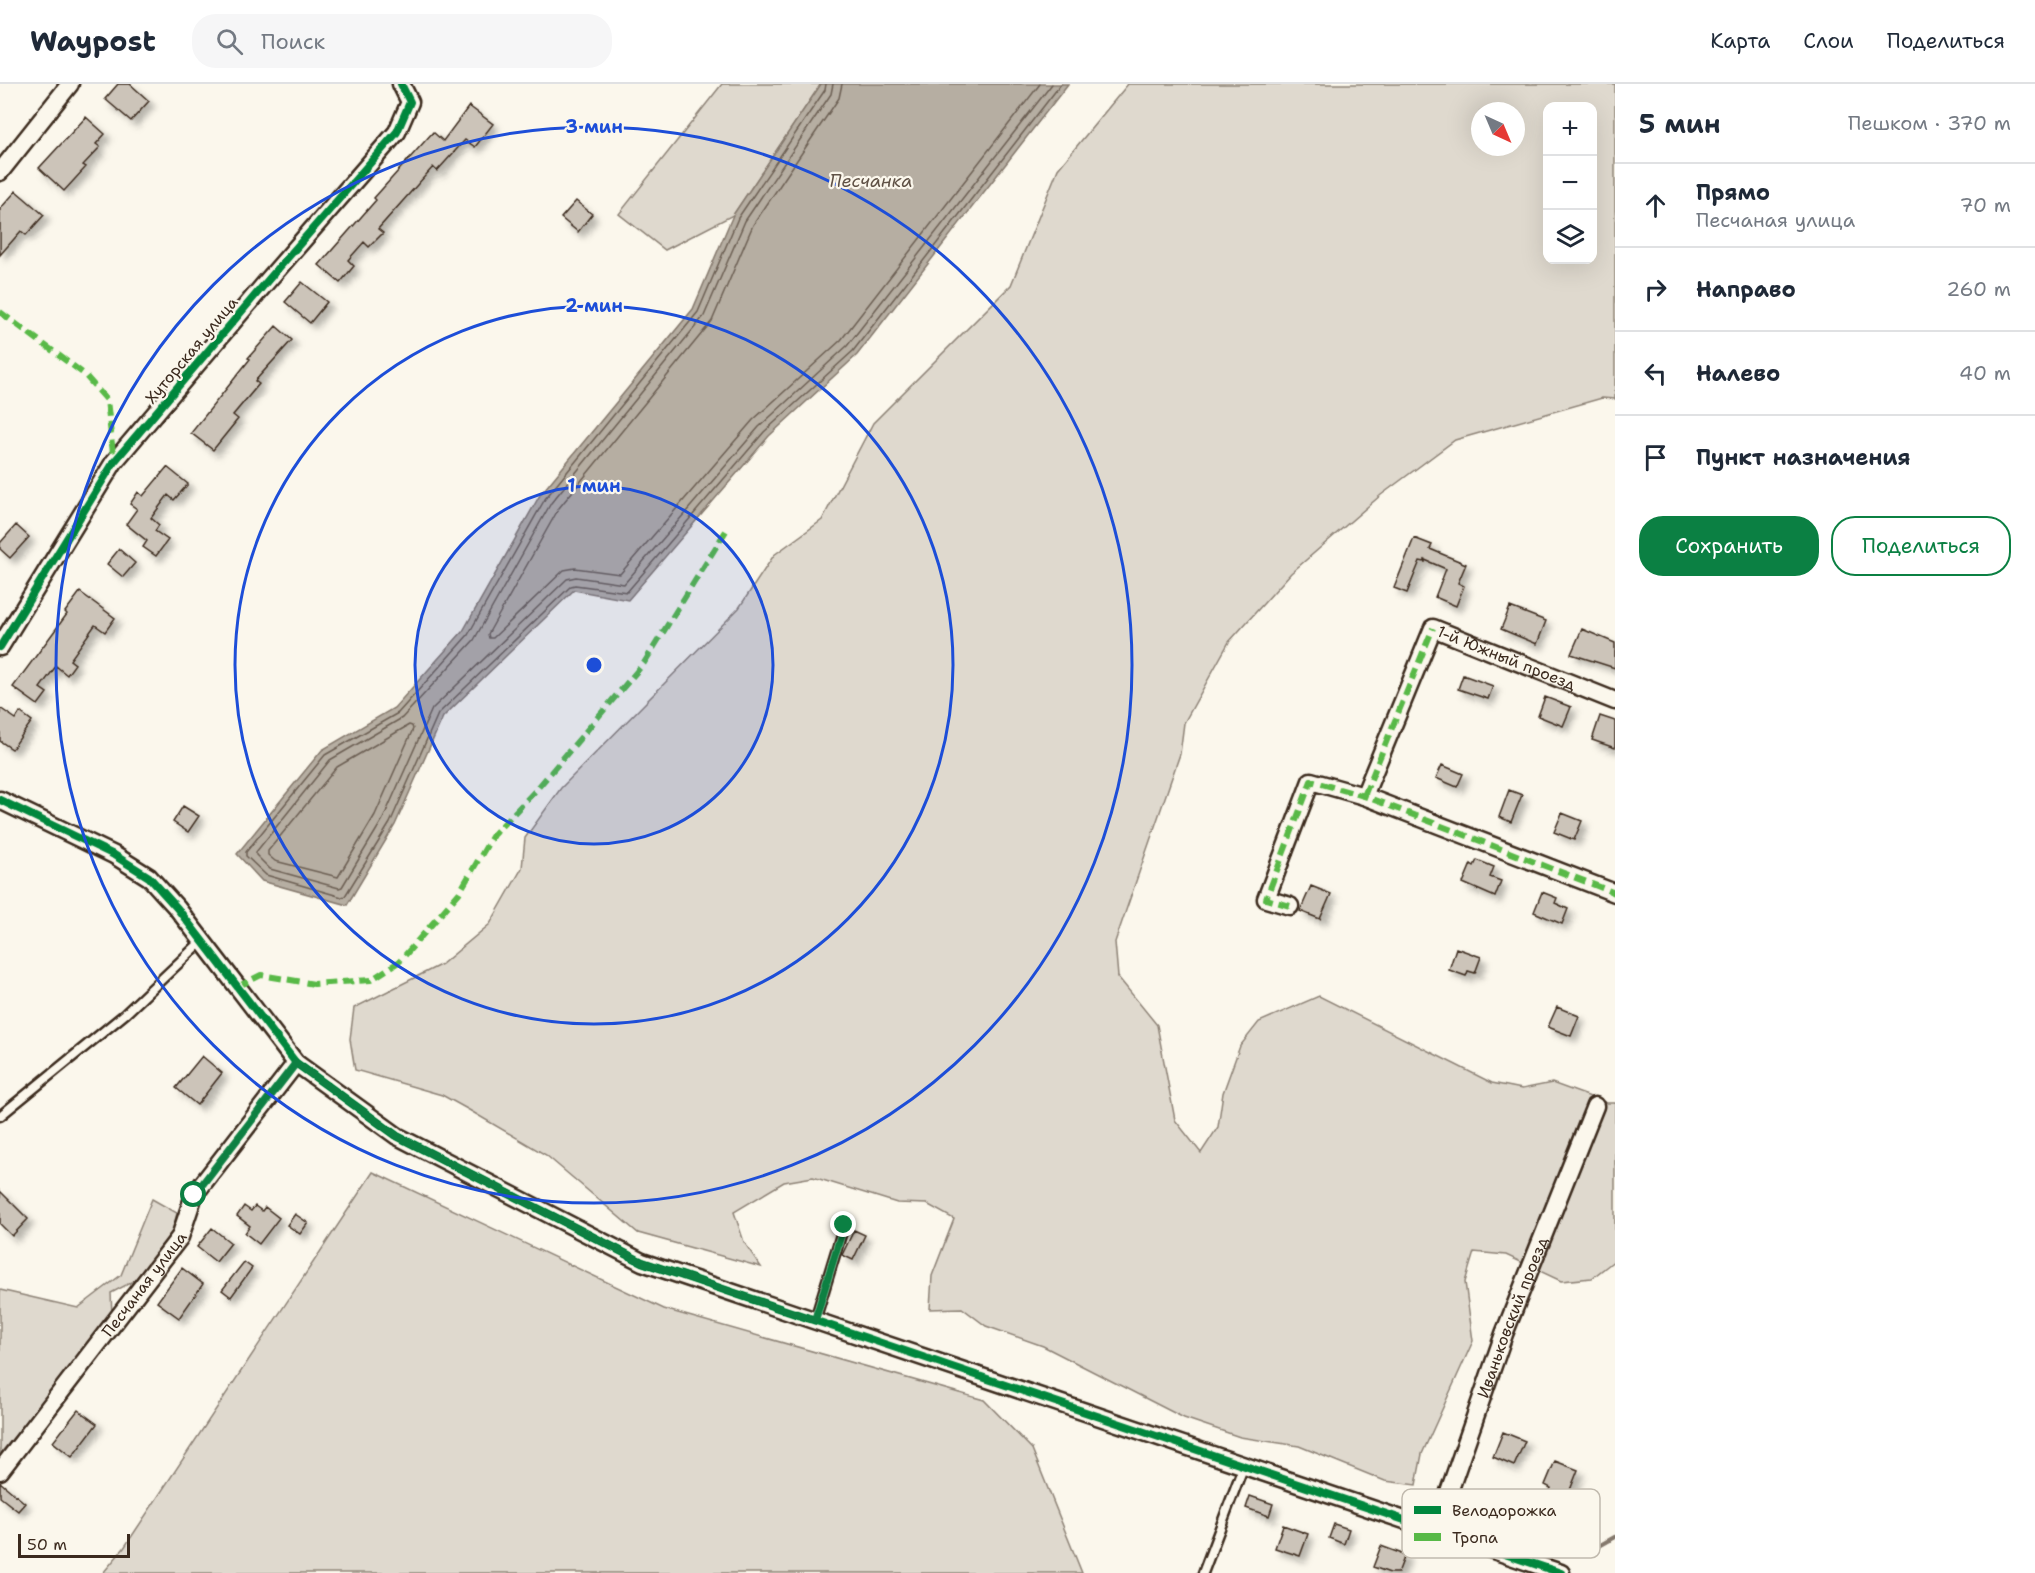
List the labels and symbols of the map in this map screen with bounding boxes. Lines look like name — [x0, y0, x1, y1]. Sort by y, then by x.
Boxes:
north arrow — [1471, 102, 1525, 156]
text: 3 мин — [565, 115, 623, 139]
water label: Песчанка — [829, 169, 913, 193]
street label: Хуторская улица — [140, 292, 242, 408]
text: 2 мин — [565, 294, 623, 318]
text: 1 мин — [567, 474, 621, 498]
street label: 1-й Южный проезд — [1434, 621, 1579, 695]
centre of rings — [584, 655, 604, 675]
route start — [180, 1181, 206, 1207]
route end — [830, 1211, 856, 1237]
street label: Песчаная улица — [97, 1227, 191, 1341]
street label: Иваньковский проезд — [1473, 1234, 1553, 1401]
legend — [1402, 1489, 1600, 1558]
text: Велодорожка — [1452, 1500, 1557, 1521]
text: Тропа — [1452, 1527, 1498, 1548]
scale bar — [18, 1531, 130, 1558]

